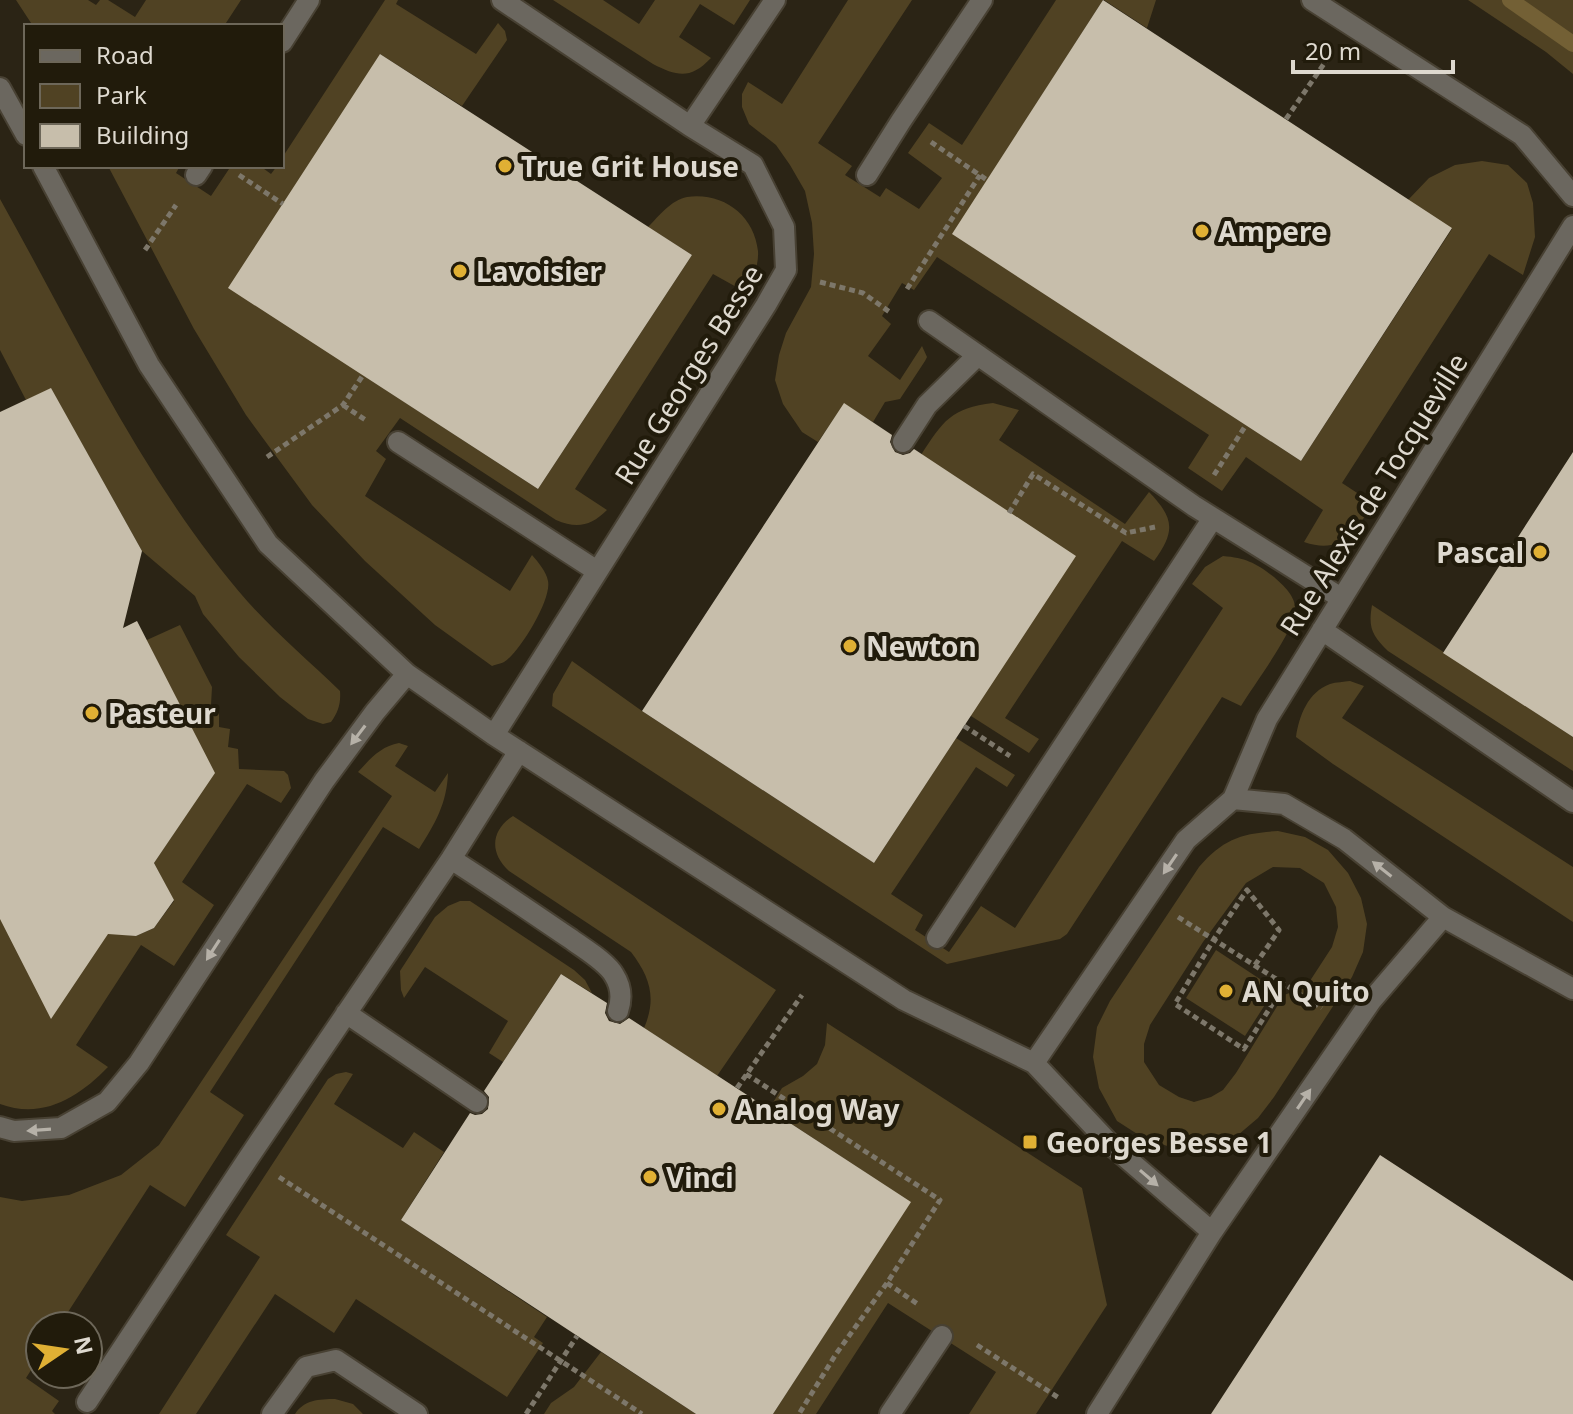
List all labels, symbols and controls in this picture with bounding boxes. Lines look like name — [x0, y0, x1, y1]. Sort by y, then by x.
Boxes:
legend — [24, 24, 284, 168]
scale bar — [1293, 24, 1453, 74]
text: 20 m — [1305, 34, 1361, 67]
text: Road — [96, 38, 154, 71]
text: Park — [96, 78, 147, 111]
text: Building — [96, 118, 189, 151]
place label: True Grit House — [521, 147, 739, 185]
marker: True Grit House — [496, 157, 514, 175]
place label: Ampere — [1218, 212, 1328, 250]
marker: Ampere — [1193, 222, 1211, 240]
place label: Lavoisier — [476, 252, 602, 290]
street label: Rue Georges Besse — [605, 257, 771, 491]
marker: Lavoisier — [451, 262, 469, 280]
street label: Rue Alexis de Tocqueville — [1270, 345, 1476, 643]
place label: Pascal — [1436, 533, 1524, 571]
marker: Pascal — [1531, 543, 1549, 561]
place label: Newton — [866, 627, 977, 665]
marker: Newton — [841, 637, 859, 655]
place label: Pasteur — [108, 694, 216, 732]
marker: Pasteur — [83, 704, 101, 722]
one-way arrow — [350, 724, 366, 746]
one-way arrow — [1162, 854, 1177, 875]
one-way arrow — [1372, 861, 1392, 877]
one-way arrow — [205, 940, 220, 961]
place label: AN Quito — [1242, 972, 1370, 1010]
marker: AN Quito — [1217, 982, 1235, 1000]
one-way arrow — [1296, 1088, 1311, 1109]
place label: Analog Way — [735, 1090, 899, 1128]
marker: Analog Way — [710, 1100, 728, 1118]
place label: Georges Besse 1 — [1046, 1123, 1272, 1161]
one-way arrow — [26, 1124, 51, 1137]
marker: Georges Besse 1 — [1021, 1133, 1039, 1151]
place label: Vinci — [666, 1158, 734, 1196]
marker: Vinci — [641, 1168, 659, 1186]
one-way arrow — [1138, 1169, 1158, 1186]
north arrow — [24, 1310, 104, 1390]
text: N — [68, 1333, 101, 1357]

